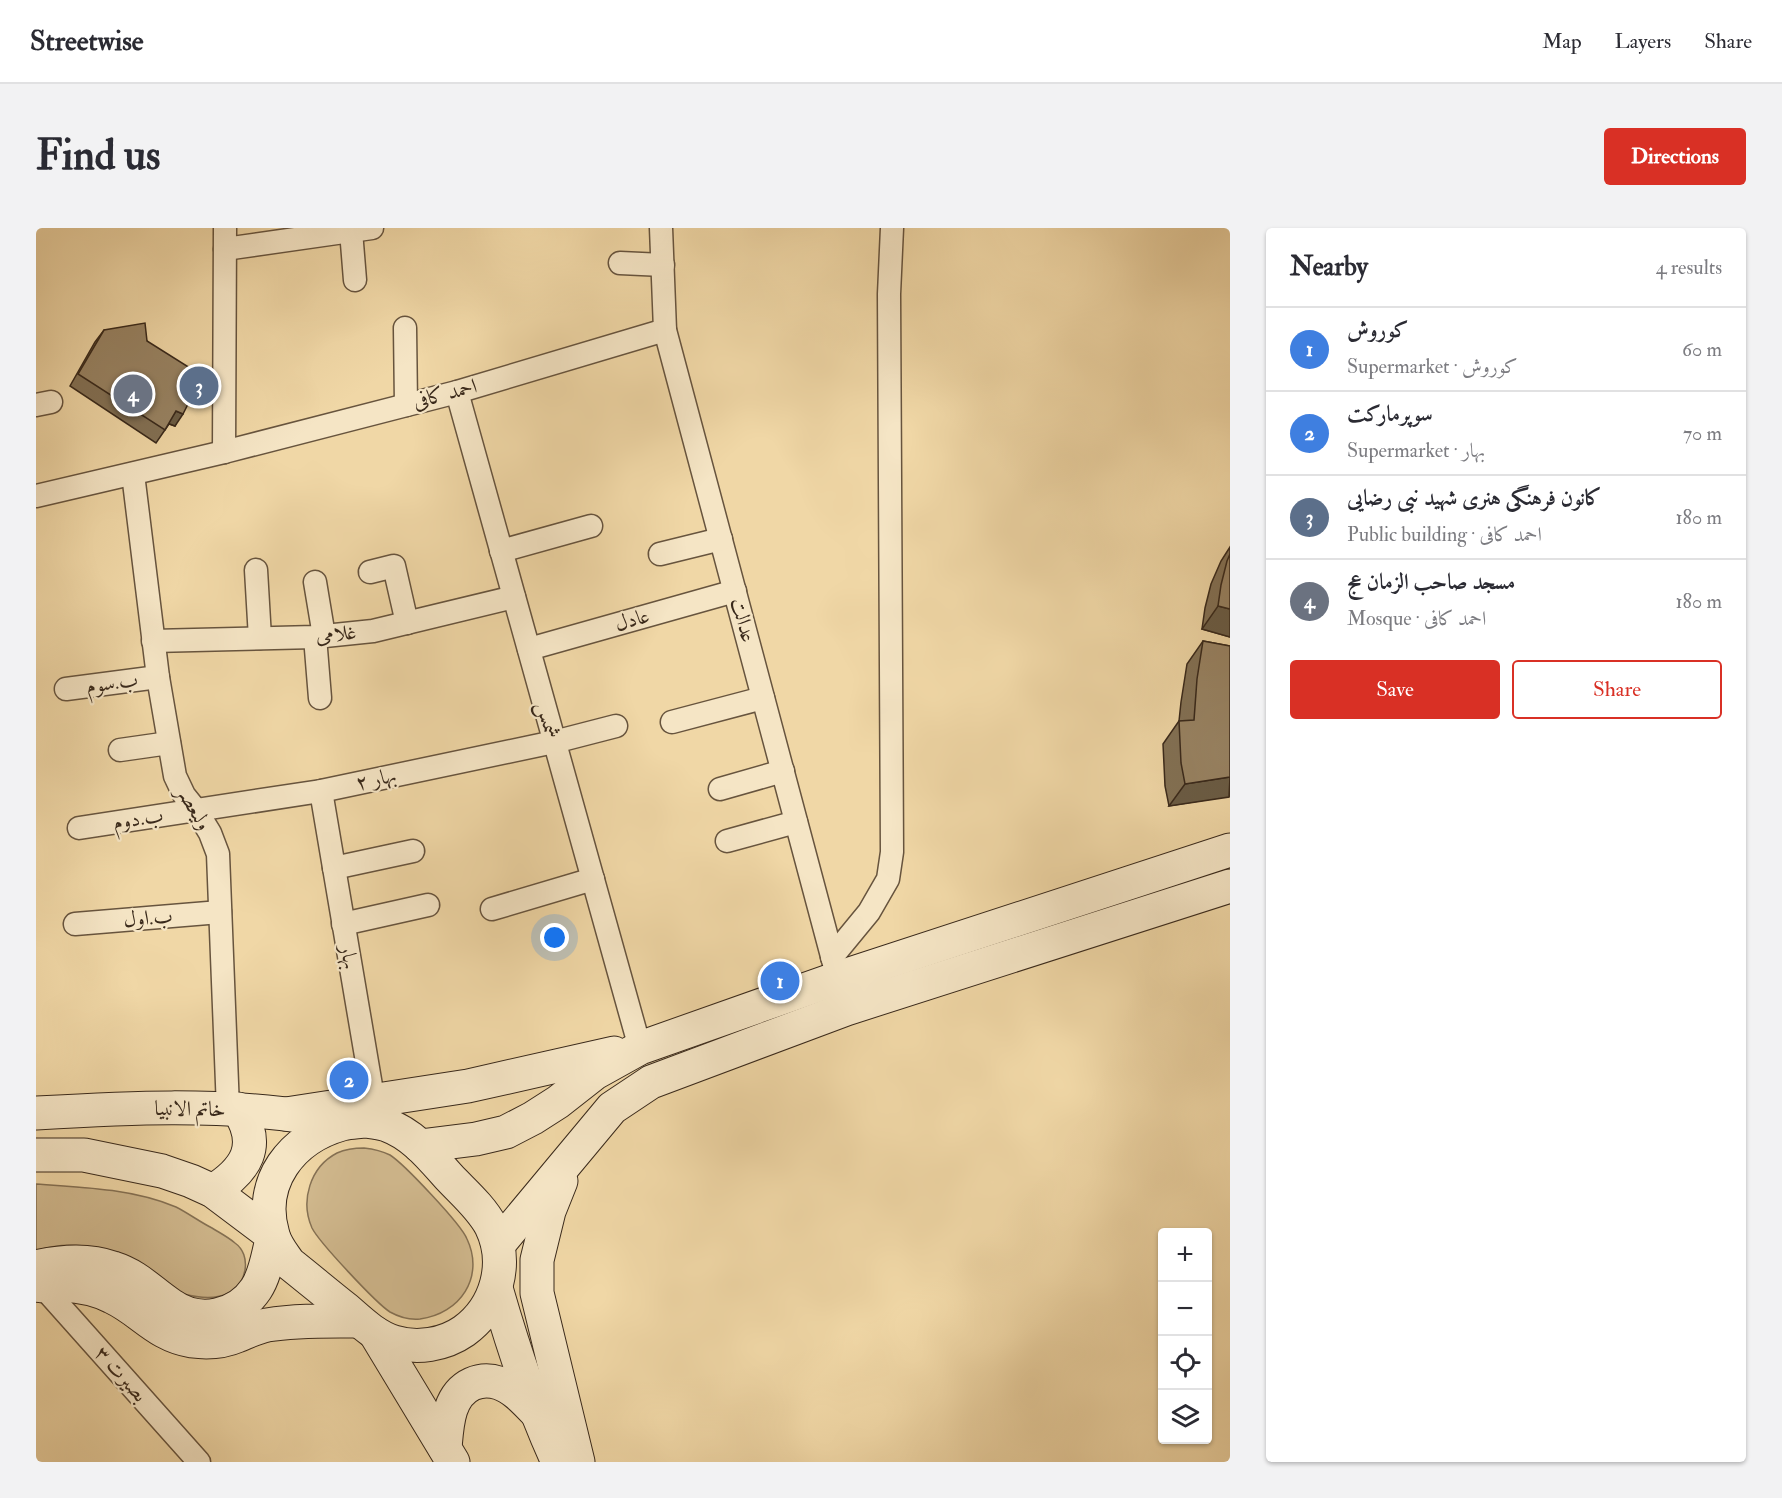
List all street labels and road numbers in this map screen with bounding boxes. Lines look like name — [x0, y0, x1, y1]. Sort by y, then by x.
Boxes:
street label: احمد کافی — [410, 372, 480, 416]
street label: عدالت — [724, 595, 762, 645]
street label: عادل — [611, 602, 653, 638]
street label: غلامی — [314, 619, 358, 649]
street label: ب.سوم — [84, 666, 140, 704]
street label: شمس — [530, 698, 566, 742]
street label: بهار ۲ — [353, 762, 399, 796]
street label: ولیعصر — [169, 779, 218, 835]
street label: ب.دوم — [111, 802, 166, 840]
street label: ب.اول — [122, 902, 174, 934]
street label: بهار — [333, 941, 364, 971]
street label: خاتم الانبیا — [154, 1095, 226, 1127]
street label: بصیرت ۳ — [89, 1340, 153, 1408]

